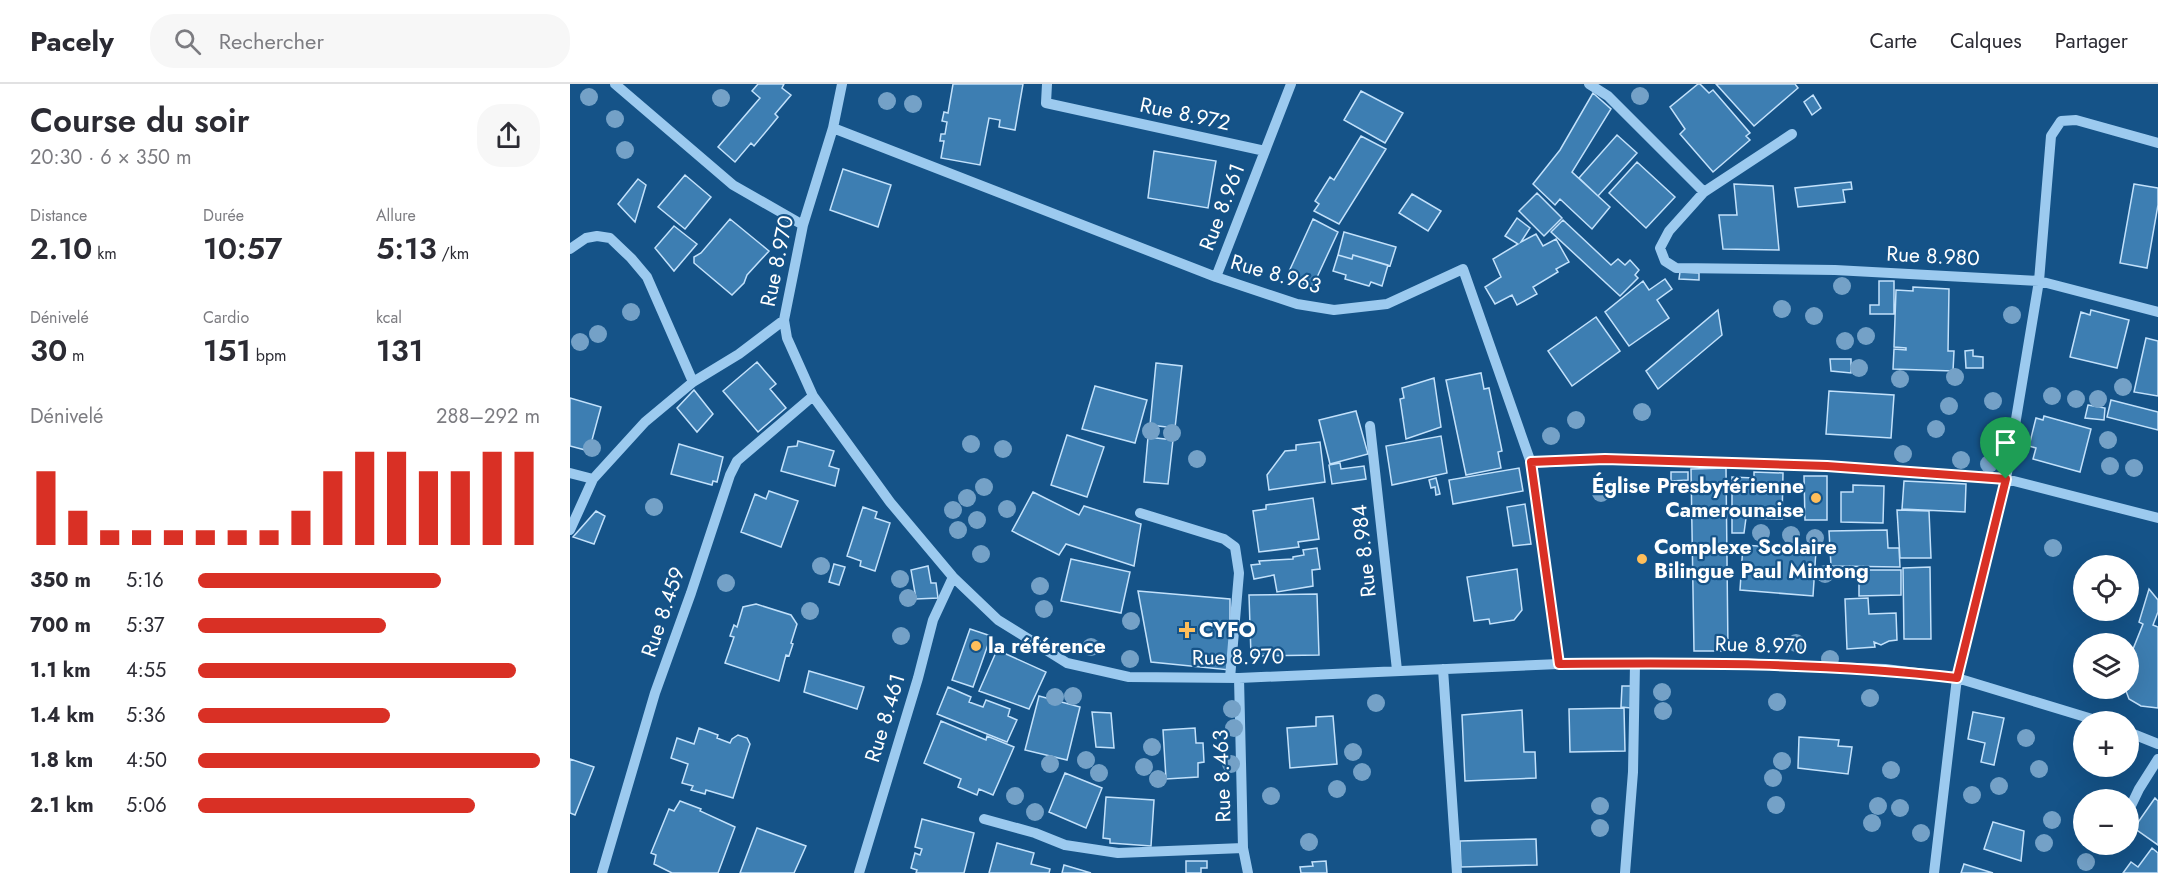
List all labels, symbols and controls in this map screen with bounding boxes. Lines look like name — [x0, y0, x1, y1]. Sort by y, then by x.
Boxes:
search box — [150, 14, 570, 68]
text: Pacely — [30, 21, 114, 62]
icon: search — [171, 25, 204, 58]
text: Rechercher — [219, 25, 324, 57]
text: Carte — [1870, 26, 1917, 56]
text: Calques — [1950, 26, 2022, 56]
text: Partager — [2055, 26, 2128, 56]
street label: Rue 8.972 — [1137, 90, 1233, 138]
text: Course du soir — [30, 97, 250, 144]
button: share — [477, 104, 540, 167]
text: 20:30 · 6 × 350 m — [30, 143, 192, 172]
street label: Rue 8.961 — [1192, 159, 1252, 255]
text: Distance — [30, 204, 87, 227]
text: Durée — [203, 204, 244, 227]
text: Allure — [376, 204, 416, 227]
street label: Rue 8.970 — [753, 213, 801, 309]
text: 2.10 — [30, 227, 92, 270]
text: 10:57 — [203, 227, 282, 270]
text: 5:13 — [376, 227, 437, 270]
street label: Rue 8.980 — [1886, 239, 1980, 273]
text: km — [92, 242, 117, 265]
text: /km — [437, 242, 469, 265]
street label: Rue 8.963 — [1227, 247, 1325, 301]
text: Dénivelé — [30, 306, 89, 329]
text: Cardio — [203, 306, 249, 329]
text: kcal — [376, 306, 402, 329]
text: 30 — [30, 329, 67, 372]
text: 151 — [203, 329, 251, 372]
text: 131 — [376, 329, 423, 372]
text: m — [67, 344, 84, 367]
text: bpm — [251, 344, 287, 367]
text: Dénivelé — [30, 402, 103, 431]
text: 288–292 m — [436, 402, 540, 431]
pin — [1980, 417, 2031, 479]
icon: arrive — [1989, 426, 2022, 459]
place label: Église Presbytérienne Camerounaise — [1592, 471, 1804, 525]
marker: Église Presbytérienne Camerounaise — [1809, 491, 1823, 505]
street label: Rue 8.984 — [1344, 503, 1384, 599]
place label: Complexe Scolaire Bilingue Paul Mintong — [1654, 532, 1869, 586]
marker: Complexe Scolaire Bilingue Paul Mintong — [1635, 552, 1649, 566]
map controls — [2073, 555, 2139, 855]
button: locate — [2073, 555, 2139, 621]
street label: Rue 8.459 — [634, 563, 692, 661]
text: 350 m — [30, 566, 91, 595]
text: 5:16 — [126, 566, 164, 595]
text: 700 m — [30, 611, 91, 640]
text: 5:37 — [126, 611, 164, 640]
place label: CYFO — [1199, 615, 1256, 645]
marker: CYFO — [1180, 623, 1194, 637]
street label: Rue 8.970 — [1714, 628, 1808, 662]
place label: la référence — [988, 631, 1106, 661]
button: layers — [2073, 633, 2139, 699]
marker: la référence — [969, 639, 983, 653]
street label: Rue 8.970 — [1192, 641, 1284, 673]
text: 1.1 km — [30, 656, 91, 685]
text: 4:55 — [126, 656, 166, 685]
street label: Rue 8.461 — [857, 670, 913, 766]
text: 1.4 km — [30, 701, 95, 730]
text: 5:36 — [126, 701, 166, 730]
button: + — [2073, 711, 2139, 777]
street label: Rue 8.463 — [1205, 729, 1239, 823]
text: 1.8 km — [30, 746, 93, 775]
text: 4:50 — [126, 746, 167, 775]
button: − — [2073, 789, 2139, 855]
text: 2.1 km — [30, 791, 94, 820]
text: 5:06 — [126, 791, 167, 820]

